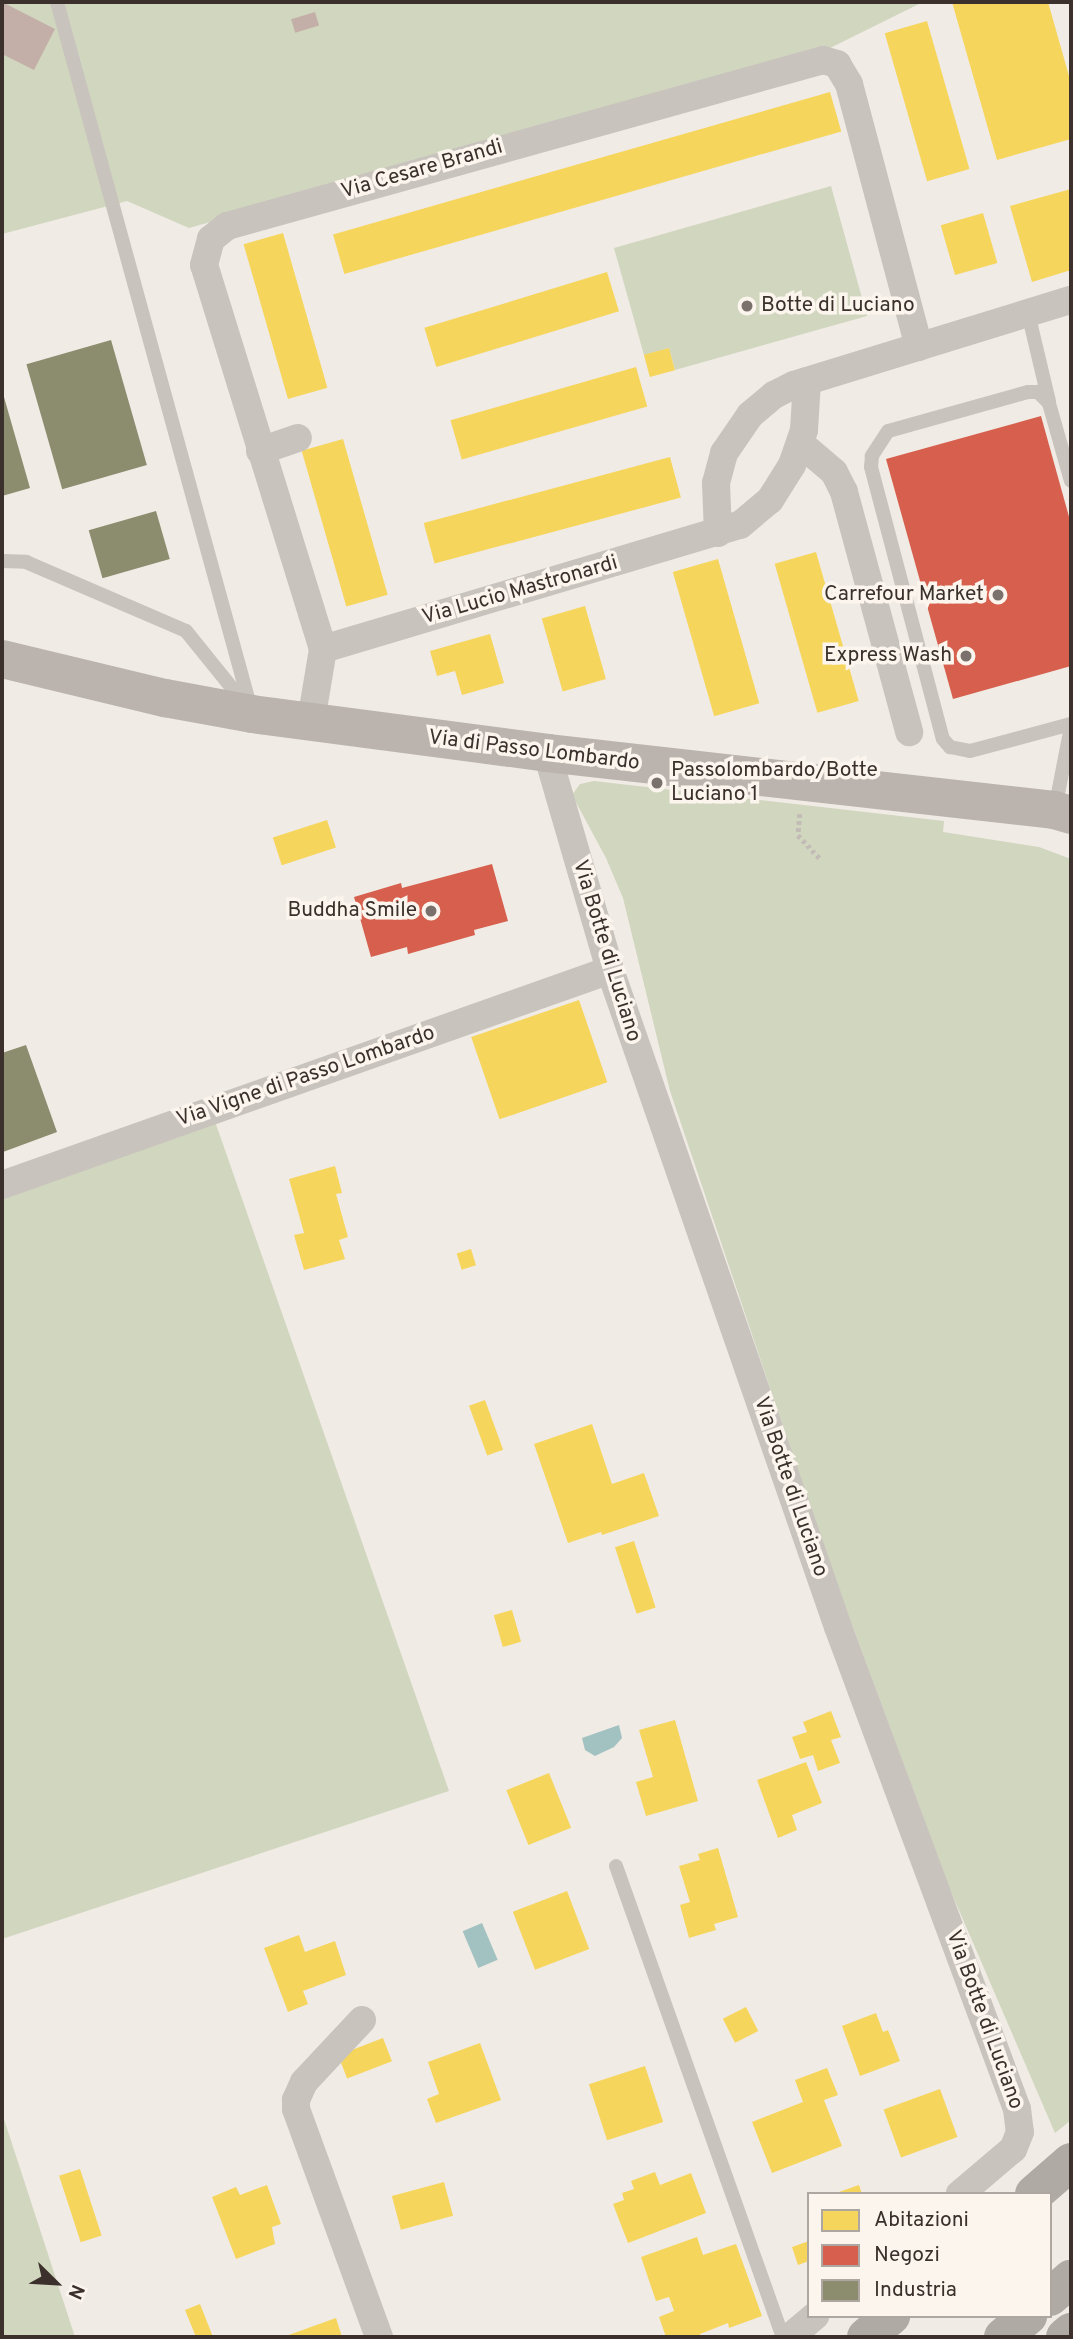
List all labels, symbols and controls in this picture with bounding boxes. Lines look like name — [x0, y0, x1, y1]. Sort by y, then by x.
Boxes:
street label: Via Cesare Brandi — [338, 135, 506, 205]
place label: Botte di Luciano — [761, 293, 915, 319]
marker: Botte di Luciano — [739, 298, 755, 314]
street label: Via Lucio Mastronardi — [419, 551, 621, 631]
place label: Carrefour Market — [824, 582, 984, 608]
marker: Carrefour Market — [990, 587, 1006, 603]
place label: Express Wash — [823, 643, 952, 669]
marker: Express Wash — [958, 648, 974, 664]
street label: Via di Passo Lombardo — [427, 726, 641, 776]
place label: Passolombardo/Botte Luciano 1 — [671, 758, 878, 808]
marker: Passolombardo/Botte Luciano 1 — [649, 775, 665, 791]
street label: Via Botte di Luciano — [566, 857, 646, 1045]
place label: Buddha Smile — [287, 898, 417, 924]
marker: Buddha Smile — [423, 903, 439, 919]
street label: Via Vigne di Passo Lombardo — [173, 1021, 439, 1133]
street label: Via Botte di Luciano — [747, 1394, 833, 1580]
street label: Via Botte di Luciano — [940, 1927, 1028, 2113]
legend — [807, 2192, 1052, 2318]
text: Abitazioni — [874, 2207, 969, 2234]
text: Negozi — [874, 2242, 940, 2269]
north arrow — [21, 2248, 91, 2318]
text: Industria — [874, 2277, 957, 2304]
text: N — [61, 2280, 89, 2303]

